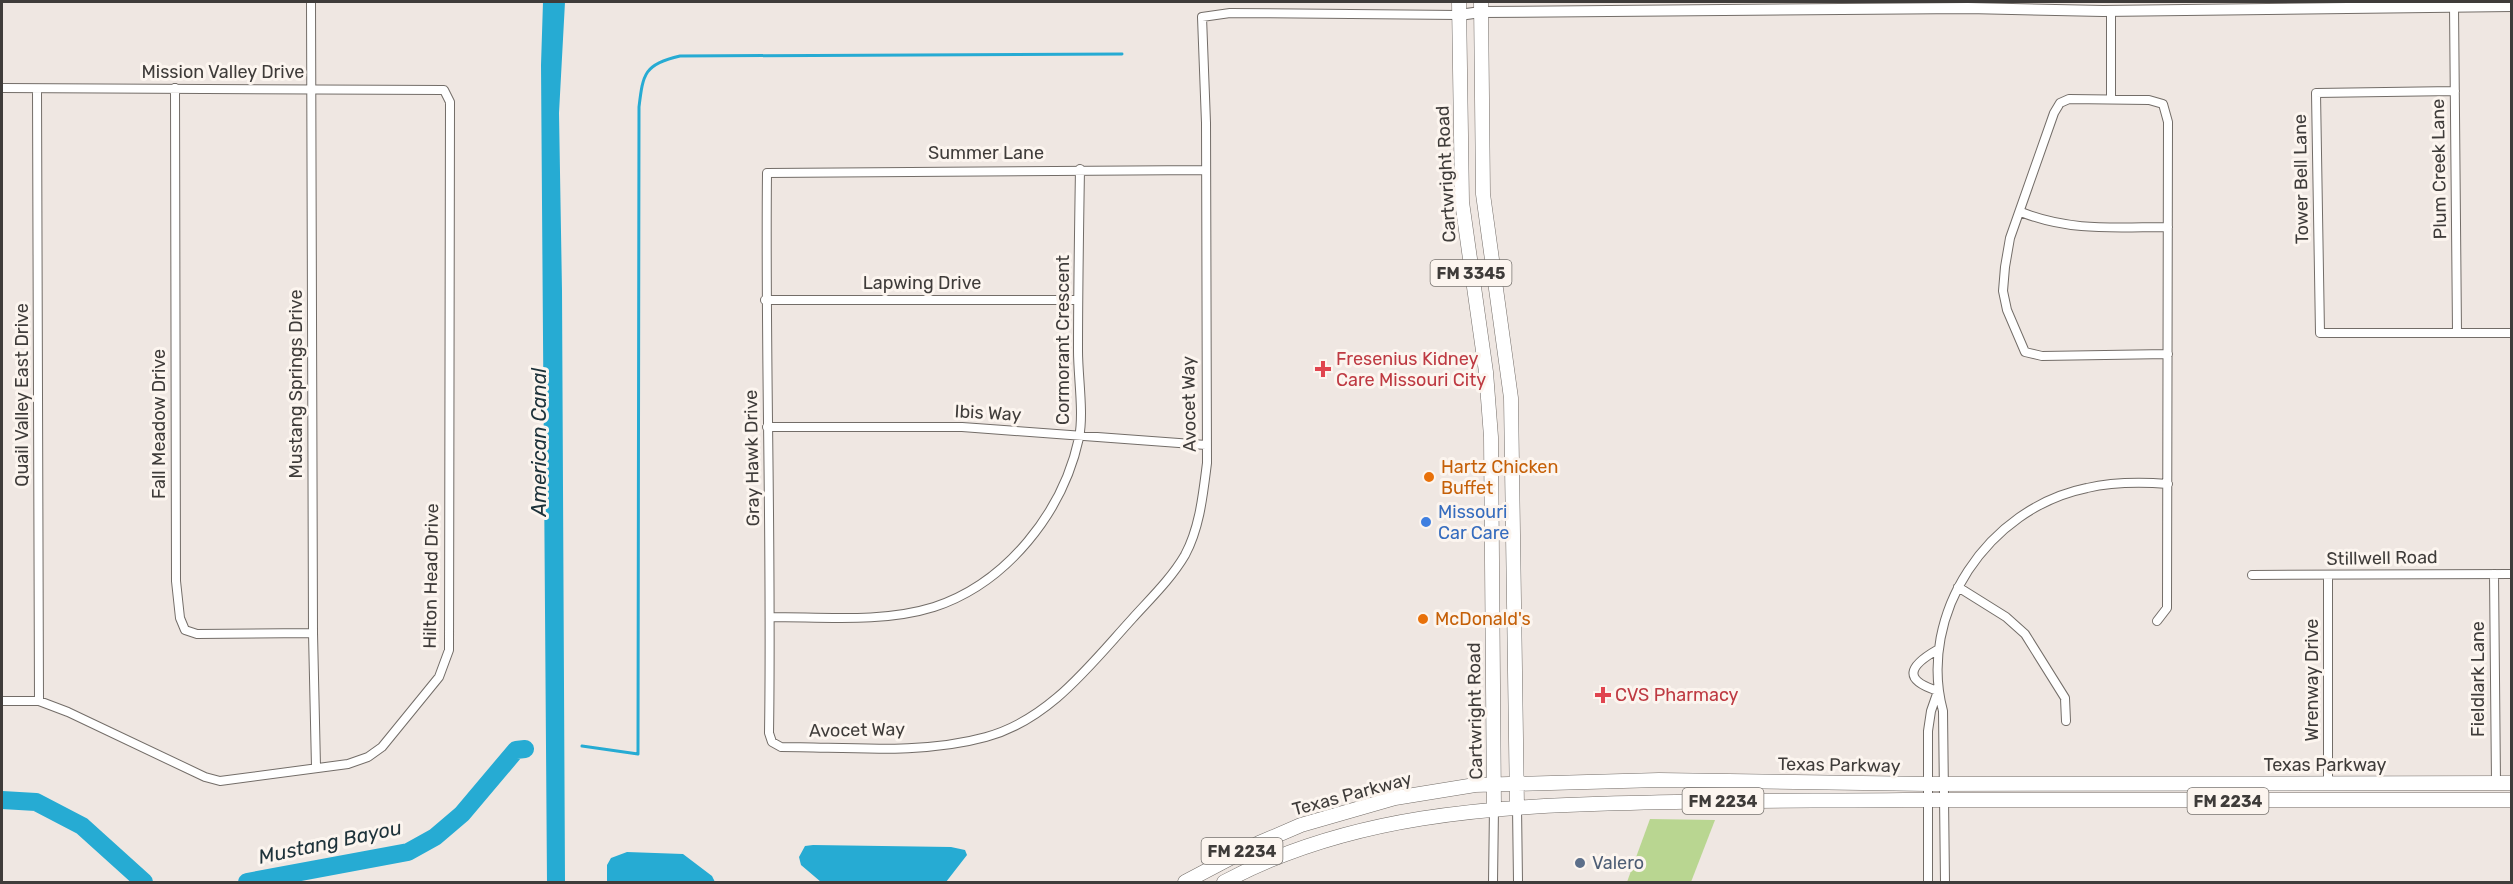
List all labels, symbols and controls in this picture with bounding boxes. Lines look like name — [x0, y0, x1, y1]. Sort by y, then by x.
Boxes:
street label: Mission Valley Drive — [142, 61, 304, 83]
street label: Plum Creek Lane — [2427, 99, 2451, 239]
street label: Cartwright Road — [1431, 105, 1461, 243]
street label: Tower Bell Lane — [2289, 114, 2313, 244]
street label: Summer Lane — [928, 142, 1044, 164]
street label: Cormorant Crescent — [1052, 255, 1074, 425]
road number: FM 3345 — [1430, 260, 1512, 286]
street label: Lapwing Drive — [863, 272, 981, 294]
street label: Mustang Springs Drive — [285, 289, 307, 479]
street label: Quail Valley East Drive — [11, 303, 33, 487]
place label: Fresenius Kidney Care Missouri City — [1336, 348, 1486, 391]
street label: Fall Meadow Drive — [148, 349, 170, 499]
street label: Avocet Way — [1177, 356, 1201, 452]
marker: Fresenius Kidney Care Missouri City — [1314, 360, 1332, 378]
water label: American Canal — [527, 367, 551, 517]
street label: Gray Hawk Drive — [740, 390, 764, 526]
street label: Ibis Way — [954, 400, 1022, 426]
place label: Hartz Chicken Buffet — [1441, 456, 1558, 499]
marker: Hartz Chicken Buffet — [1422, 470, 1436, 484]
place label: Missouri Car Care — [1438, 501, 1509, 544]
street label: Hilton Head Drive — [419, 503, 443, 649]
marker: Missouri Car Care — [1419, 515, 1433, 529]
street label: Stillwell Road — [2326, 546, 2438, 570]
place label: McDonald's — [1435, 608, 1531, 630]
marker: McDonald's — [1416, 612, 1430, 626]
street label: Wrenway Drive — [2301, 619, 2323, 741]
street label: Fieldlark Lane — [2467, 621, 2489, 737]
street label: Cartwright Road — [1463, 642, 1487, 780]
place label: CVS Pharmacy — [1615, 684, 1739, 706]
marker: CVS Pharmacy — [1596, 688, 1610, 702]
street label: Avocet Way — [809, 718, 905, 742]
street label: Texas Parkway — [1777, 753, 1901, 777]
street label: Texas Parkway — [2264, 754, 2387, 776]
street label: Texas Parkway — [1290, 767, 1414, 821]
road number: FM 2234 — [1682, 788, 1764, 814]
road number: FM 2234 — [2188, 788, 2268, 814]
water label: Mustang Bayou — [256, 815, 404, 869]
road number: FM 2234 — [1202, 838, 1282, 864]
place label: Valero — [1592, 852, 1644, 874]
marker: Valero — [1573, 856, 1587, 870]

